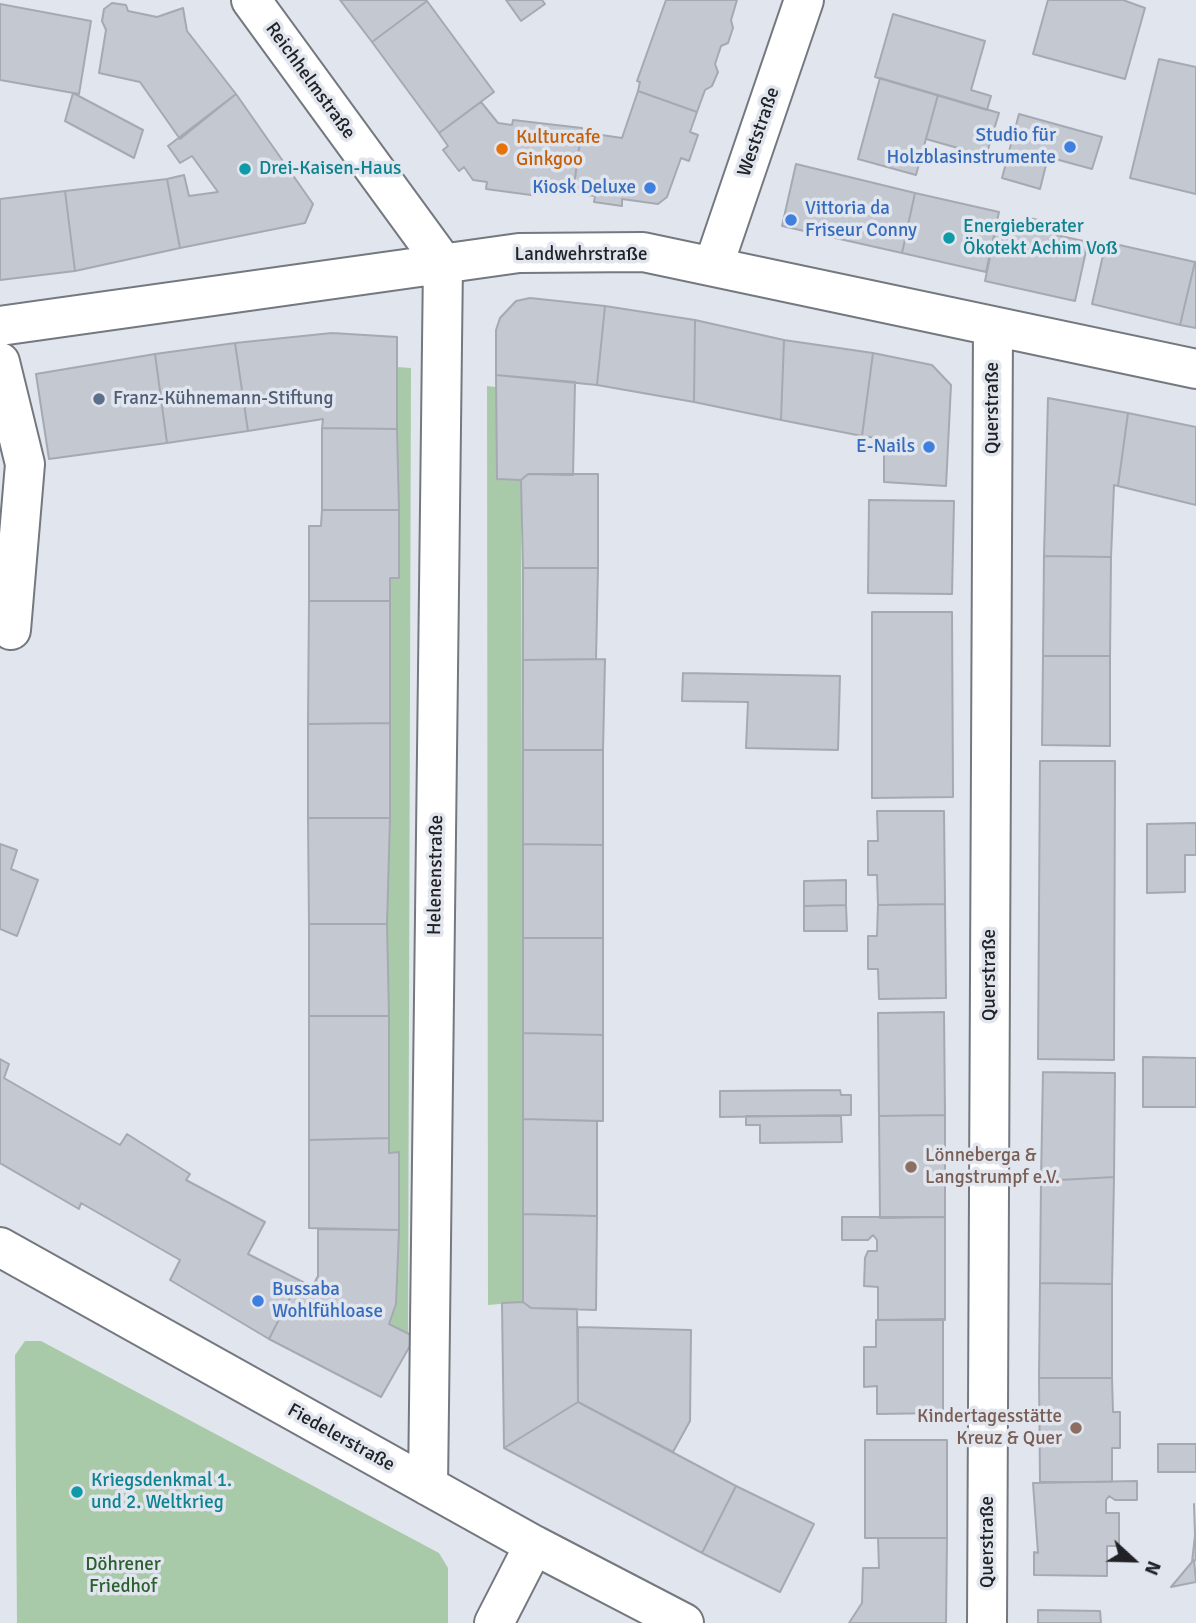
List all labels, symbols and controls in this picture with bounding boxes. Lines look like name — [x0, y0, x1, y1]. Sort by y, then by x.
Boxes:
street label: Reichhelmstraße — [260, 18, 360, 144]
street label: Weststraße — [733, 84, 785, 180]
place label: Studio für Holzblasinstrumente — [886, 125, 1056, 169]
place label: Kulturcafe Ginkgoo — [516, 127, 601, 171]
marker: Studio für Holzblasinstrumente — [1062, 139, 1078, 155]
marker: Kulturcafe Ginkgoo — [494, 141, 510, 157]
place label: Drei-Kaisen-Haus — [259, 158, 401, 180]
marker: Drei-Kaisen-Haus — [237, 161, 253, 177]
place label: Kiosk Deluxe — [532, 177, 636, 199]
marker: Kiosk Deluxe — [642, 180, 658, 196]
place label: Vittoria da Friseur Conny — [805, 198, 917, 242]
marker: Vittoria da Friseur Conny — [783, 212, 799, 228]
place label: Energieberater Ökotekt Achim Voß — [963, 216, 1118, 260]
marker: Energieberater Ökotekt Achim Voß — [941, 230, 957, 246]
street label: Landwehrstraße — [515, 244, 647, 266]
street label: Querstraße — [982, 362, 1004, 454]
place label: Franz-Kühnemann-Stiftung — [113, 388, 334, 410]
marker: Franz-Kühnemann-Stiftung — [91, 391, 107, 407]
place label: E-Nails — [856, 436, 915, 458]
marker: E-Nails — [921, 439, 937, 455]
street label: Helenenstraße — [424, 815, 448, 935]
street label: Querstraße — [979, 929, 1001, 1021]
place label: Lönneberga & Langstrumpf e.V. — [925, 1145, 1060, 1189]
marker: Lönneberga & Langstrumpf e.V. — [903, 1159, 919, 1175]
place label: Bussaba Wohlfühloase — [272, 1279, 383, 1323]
marker: Bussaba Wohlfühloase — [250, 1293, 266, 1309]
street label: Fiedelerstraße — [283, 1399, 399, 1477]
place label: Kindertagesstätte Kreuz & Quer — [917, 1406, 1062, 1450]
marker: Kindertagesstätte Kreuz & Quer — [1068, 1420, 1084, 1436]
place label: Kriegsdenkmal 1. und 2. Weltkrieg — [91, 1470, 232, 1514]
marker: Kriegsdenkmal 1. und 2. Weltkrieg — [69, 1484, 85, 1500]
street label: Querstraße — [977, 1496, 999, 1588]
north arrow — [1098, 1525, 1168, 1595]
park label: Döhrener Friedhof — [85, 1554, 161, 1598]
text: N — [1139, 1557, 1166, 1578]

